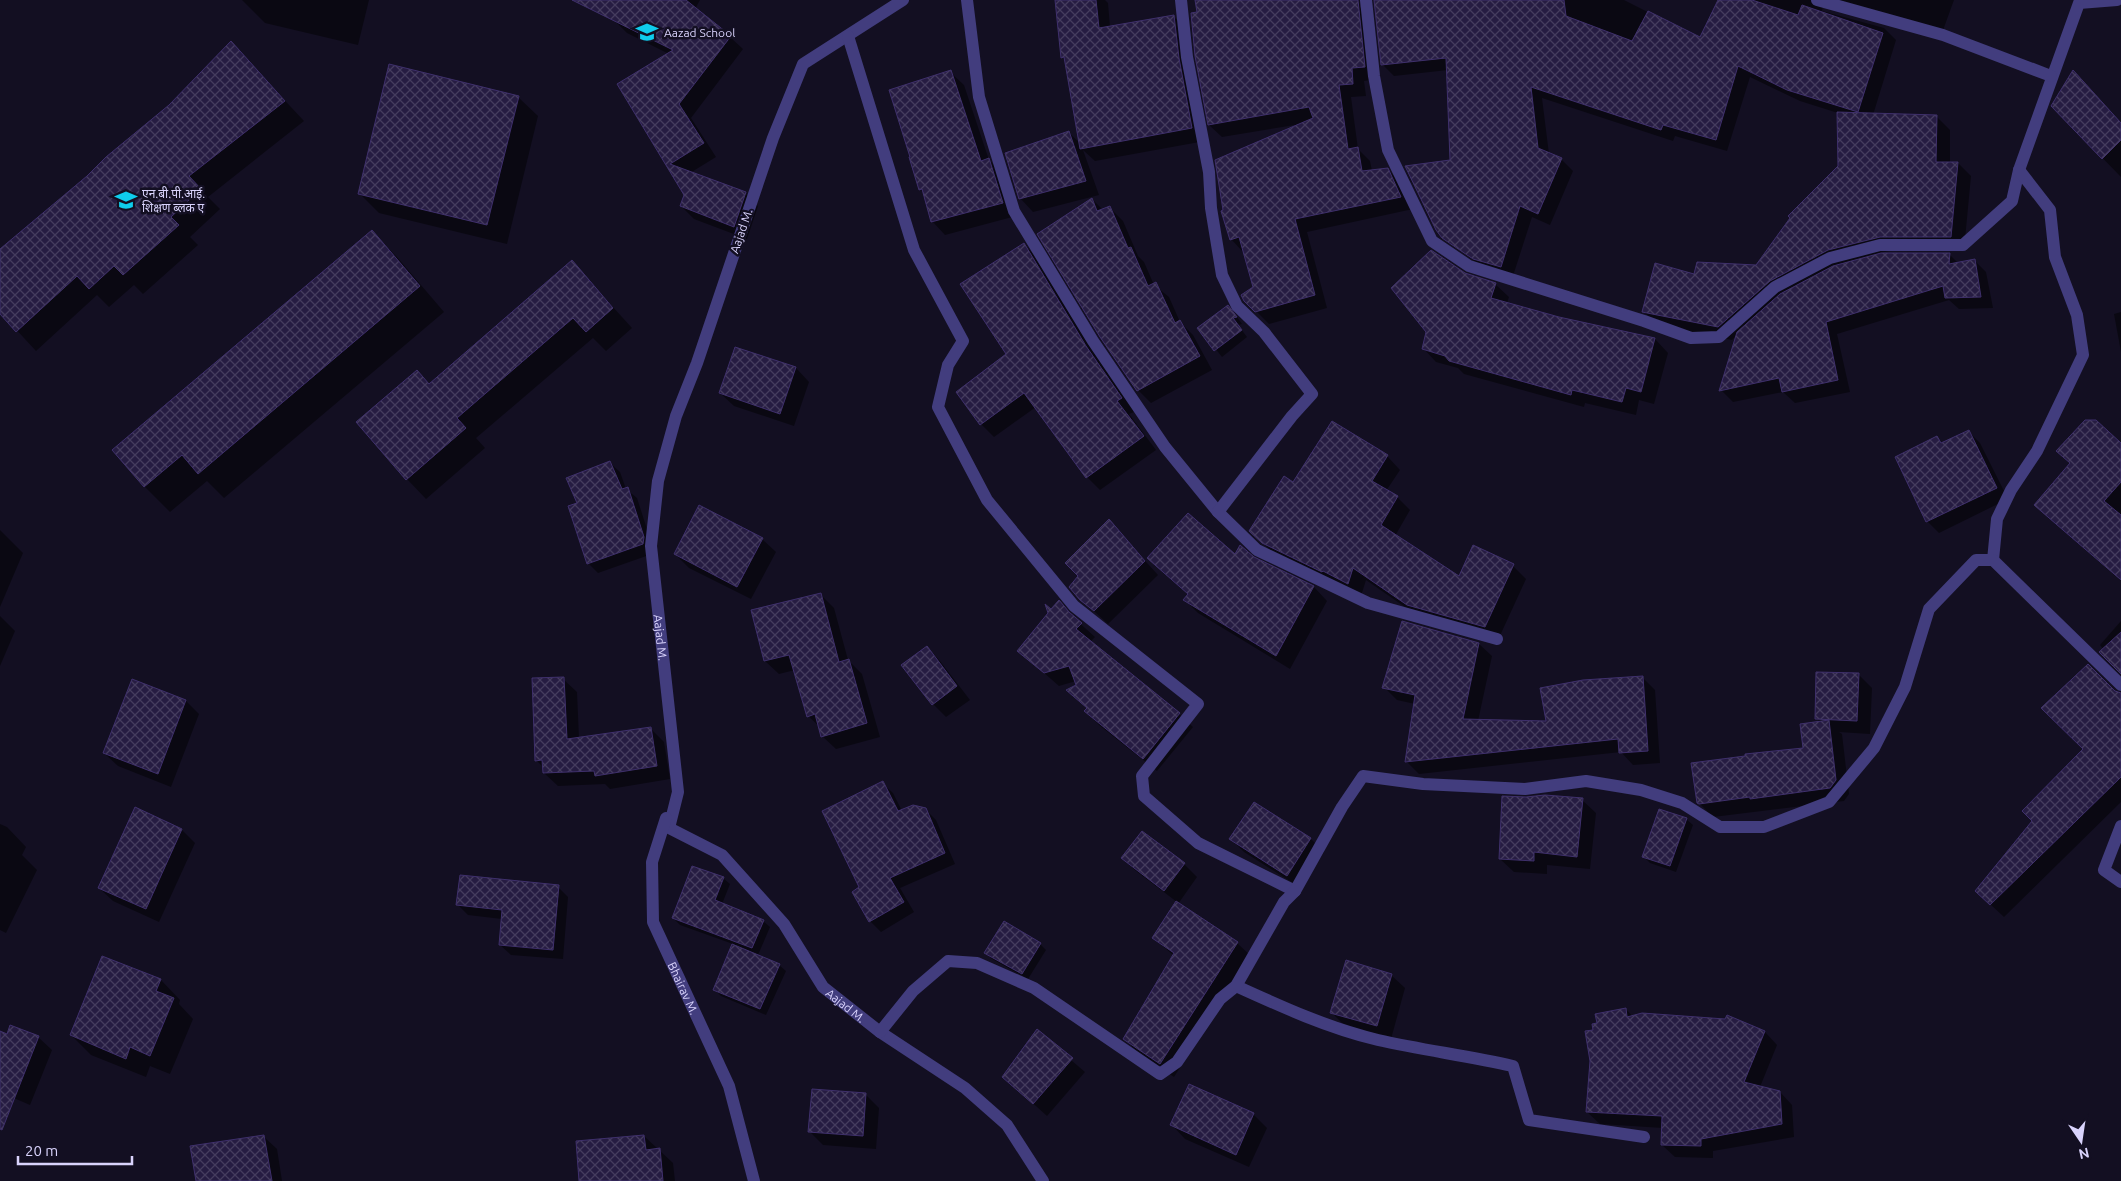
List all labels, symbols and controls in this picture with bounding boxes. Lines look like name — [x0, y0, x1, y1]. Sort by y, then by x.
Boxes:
school or university icon: Aazad School — [634, 19, 660, 45]
place label: Aazad School — [664, 26, 735, 39]
place label: एन.बी.पी.आई. शिक्षण ब्लक ए — [142, 186, 205, 214]
school or university icon: एन.बी.पी.आई. शिक्षण ब्लक ए — [113, 187, 139, 213]
street label: Aajad M. — [727, 207, 755, 255]
street label: Aajad M. — [652, 614, 670, 661]
street label: Bhairav M. — [666, 960, 701, 1016]
street label: Aajad M. — [824, 986, 868, 1025]
north arrow — [2056, 1116, 2106, 1166]
scale bar — [18, 1134, 131, 1166]
text: 20 m — [25, 1142, 58, 1159]
text: N — [2077, 1145, 2091, 1163]

